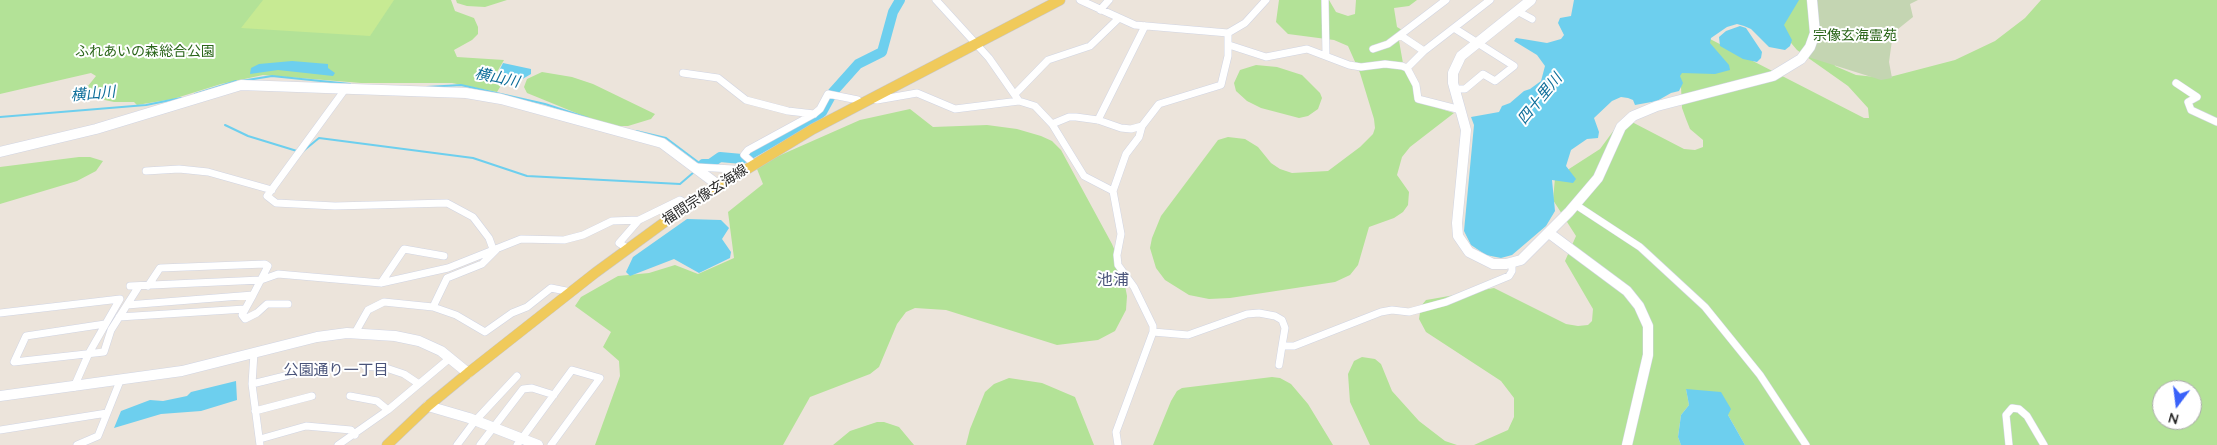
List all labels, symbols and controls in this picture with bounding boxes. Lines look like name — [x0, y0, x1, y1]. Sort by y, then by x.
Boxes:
park label: 宗像玄海霊苑 — [1813, 28, 1897, 44]
park label: ふれあいの森総合公園 — [75, 44, 215, 60]
water label: 横山川 — [473, 65, 521, 91]
water label: 四十里川 — [1514, 70, 1566, 128]
water label: 横山川 — [70, 83, 116, 105]
street label: 福間宗像玄海線 — [659, 161, 751, 229]
district label: 池浦 — [1097, 270, 1129, 290]
district label: 公園通り一丁目 — [284, 361, 388, 379]
north arrow — [2152, 380, 2202, 430]
text: N — [2166, 408, 2181, 429]

